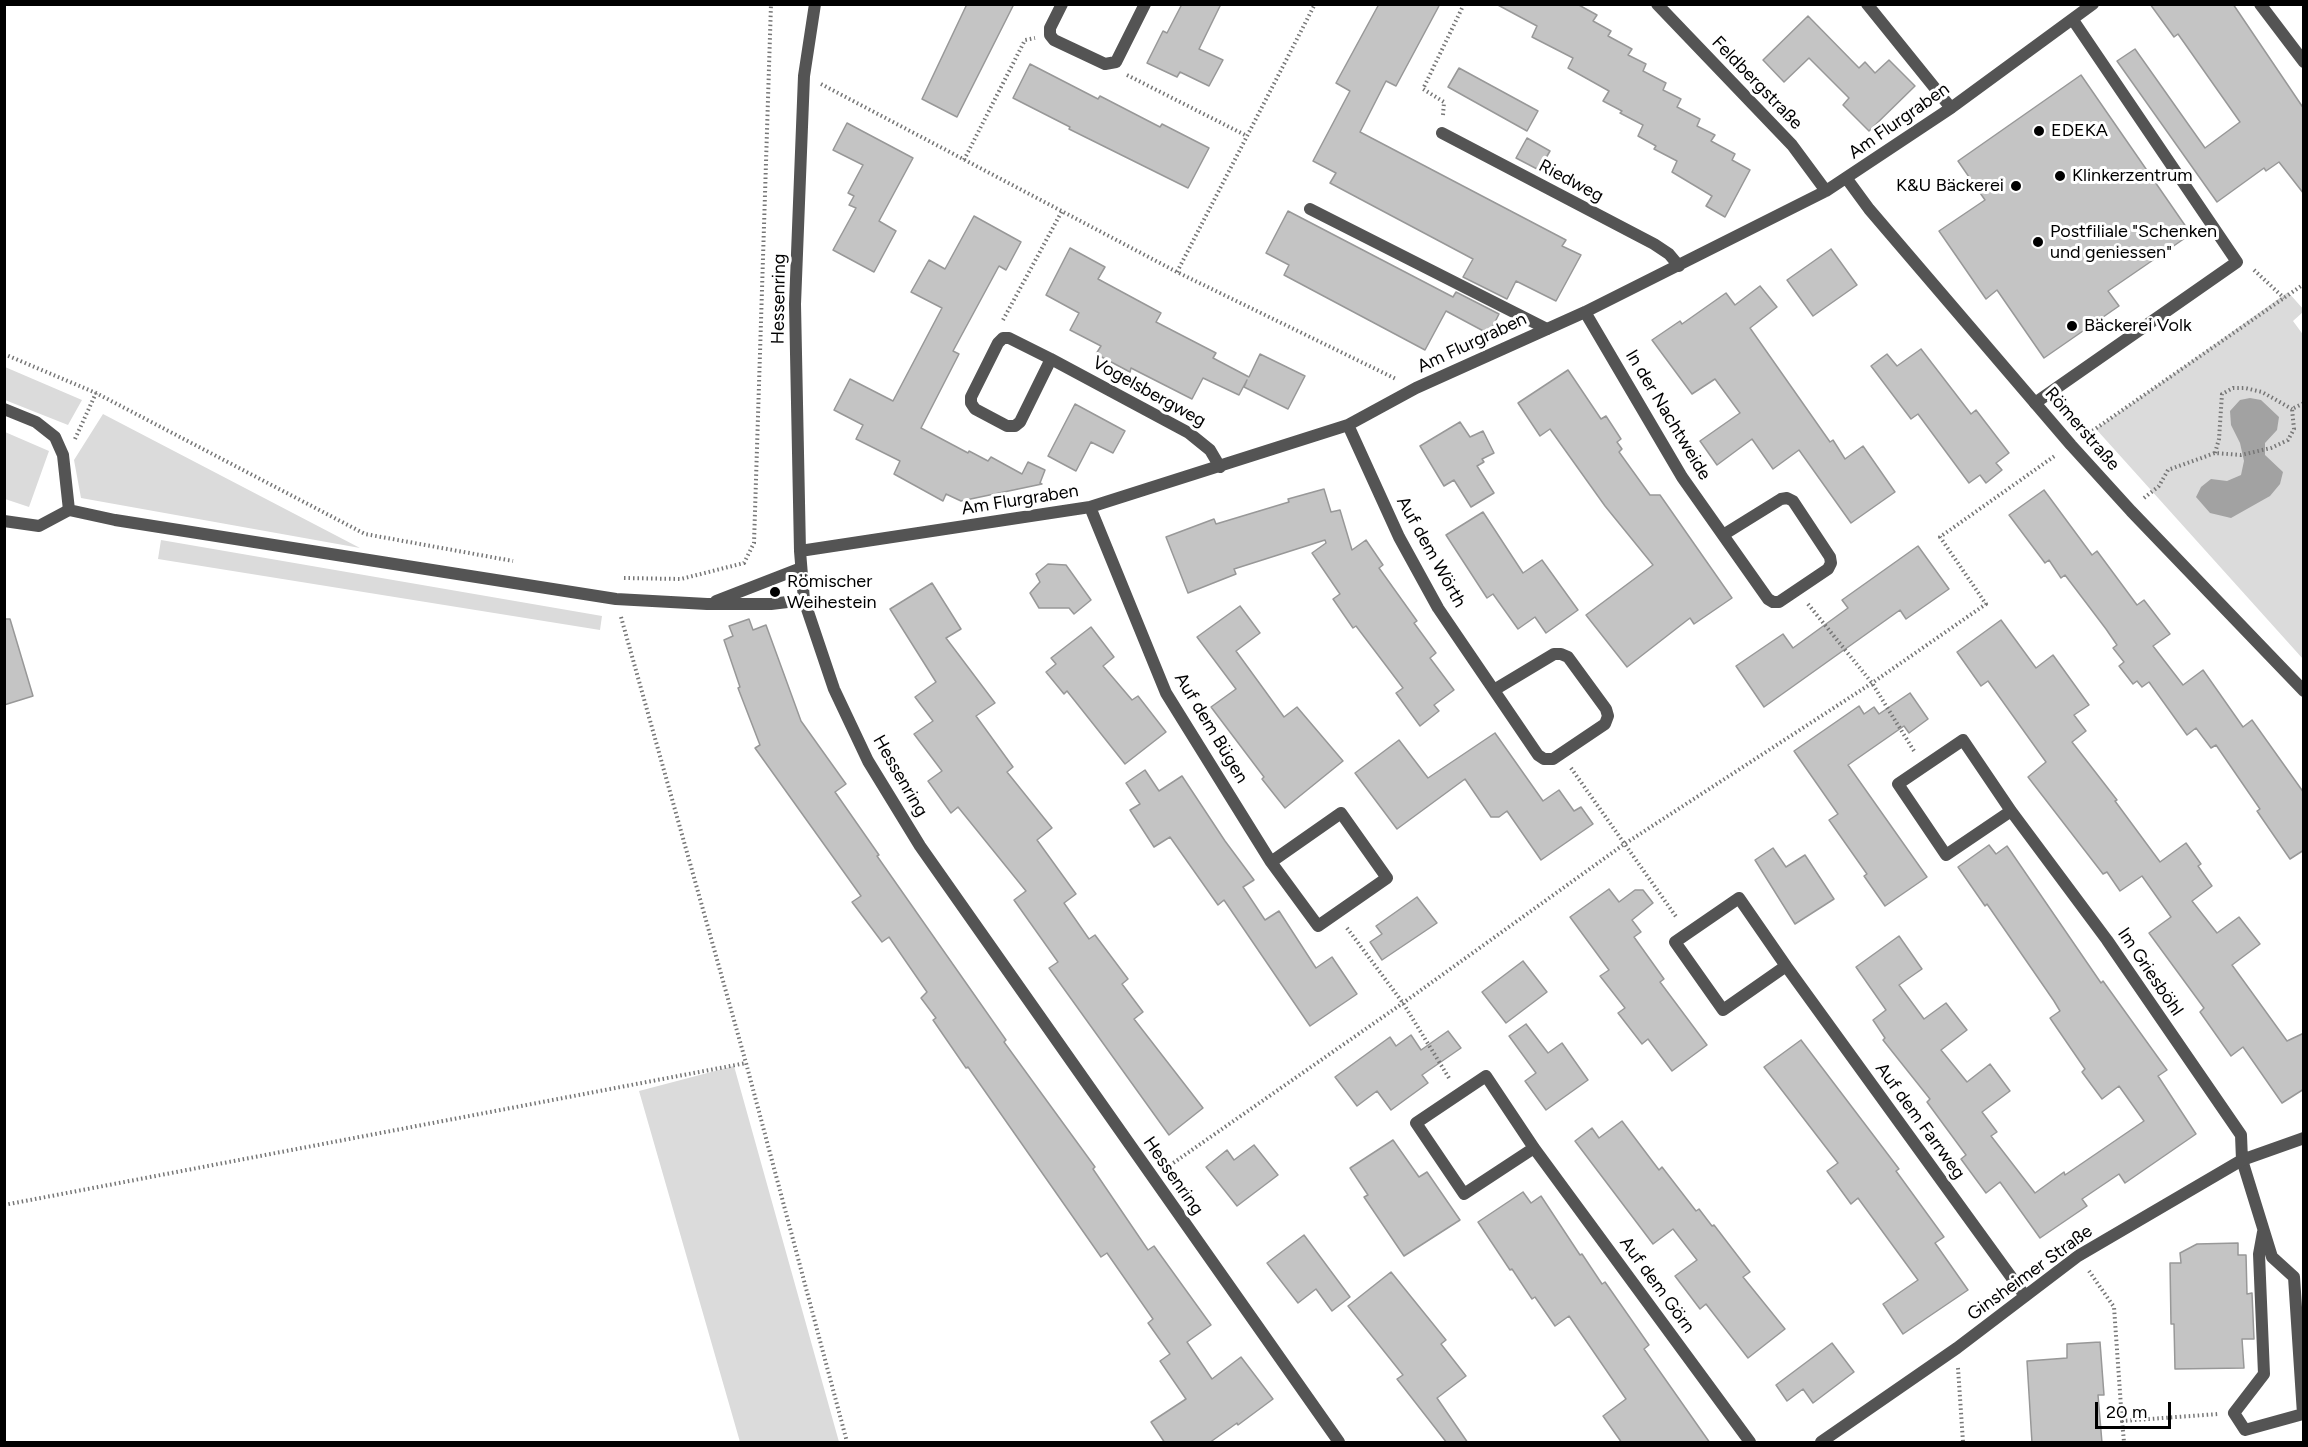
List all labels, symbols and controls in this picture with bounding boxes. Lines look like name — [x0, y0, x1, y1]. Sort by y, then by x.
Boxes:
street label: Feldbergstraße — [1707, 32, 1807, 134]
street label: Am Flurgraben — [1844, 78, 1954, 164]
place label: EDEKA — [2051, 120, 2108, 142]
marker: EDEKA — [2032, 124, 2046, 138]
street label: Riedweg — [1535, 155, 1607, 207]
place label: Klinkerzentrum — [2072, 165, 2193, 187]
marker: Klinkerzentrum — [2053, 169, 2067, 183]
place label: K&U Bäckerei — [1896, 175, 2004, 197]
marker: K&U Bäckerei — [2009, 179, 2023, 193]
place label: Postfiliale "Schenken und geniessen" — [2050, 221, 2217, 264]
marker: Postfiliale "Schenken und geniessen" — [2031, 235, 2045, 249]
street label: Hessenring — [767, 253, 791, 345]
street label: Am Flurgraben — [1414, 308, 1530, 378]
place label: Bäckerei Volk — [2084, 315, 2192, 337]
marker: Bäckerei Volk — [2065, 319, 2079, 333]
street label: In der Nachtweide — [1621, 346, 1715, 484]
street label: Vogelsbergweg — [1089, 352, 1209, 432]
street label: Römerstraße — [2040, 383, 2124, 475]
street label: Am Flurgraben — [960, 480, 1080, 520]
street label: Auf dem Wörth — [1392, 493, 1470, 611]
place label: Römischer Weihestein — [787, 571, 877, 614]
marker: Römischer Weihestein — [768, 585, 782, 599]
street label: Auf dem Bügen — [1170, 669, 1252, 787]
street label: Hessenring — [868, 731, 932, 821]
street label: Im Griesböhl — [2113, 924, 2187, 1020]
street label: Auf dem Farrweg — [1870, 1059, 1970, 1183]
street label: Hessenring — [1138, 1133, 1208, 1219]
street label: Ginsheimer Straße — [1963, 1220, 2097, 1326]
street label: Auf dem Görn — [1615, 1233, 1699, 1337]
scale bar — [2098, 1390, 2174, 1428]
text: 20 m — [2106, 1401, 2147, 1423]

